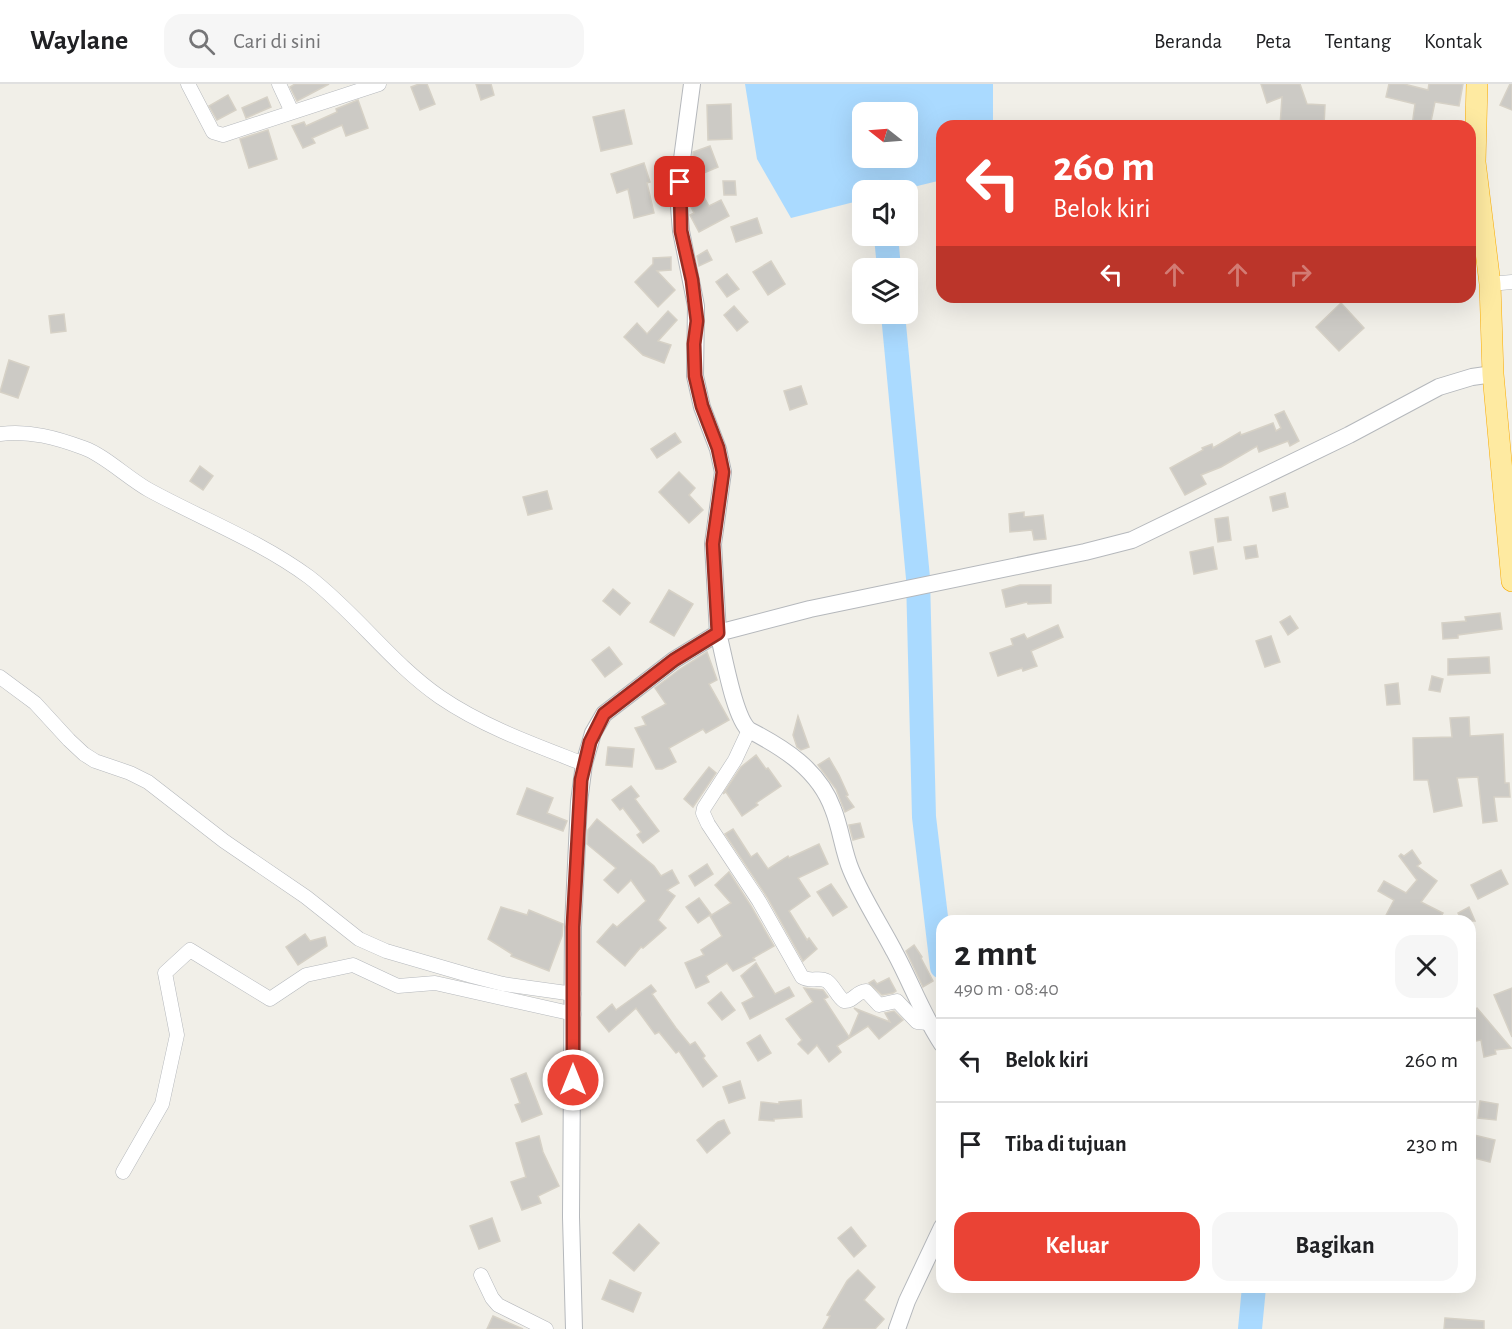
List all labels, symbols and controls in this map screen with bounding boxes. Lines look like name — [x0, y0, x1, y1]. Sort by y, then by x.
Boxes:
search box — [164, 14, 584, 68]
icon: search — [185, 25, 218, 58]
text: Waylane — [30, 27, 128, 55]
text: Cari di sini — [233, 30, 321, 52]
text: Beranda — [1154, 31, 1222, 52]
text: Peta — [1255, 31, 1291, 52]
text: Tentang — [1324, 31, 1391, 52]
text: Kontak — [1424, 31, 1482, 52]
north arrow — [852, 102, 918, 168]
map controls — [852, 102, 918, 324]
icon: left — [954, 144, 1032, 222]
text: 260 m — [1053, 146, 1155, 188]
pin — [654, 156, 705, 207]
icon: arrive — [663, 165, 696, 198]
button: sound — [852, 180, 918, 246]
text: Belok kiri — [1053, 195, 1150, 222]
button: layers — [852, 258, 918, 324]
icon: left — [1095, 258, 1128, 291]
icon: ahead — [1158, 258, 1191, 291]
icon: ahead — [1221, 258, 1254, 291]
icon: right — [1284, 258, 1317, 291]
button: close — [1395, 935, 1458, 998]
text: 2 mnt — [954, 936, 1036, 972]
text: 490 m · 08:40 — [954, 979, 1059, 999]
icon: left — [954, 1044, 987, 1077]
position arrow — [541, 1048, 605, 1112]
text: Belok kiri — [1005, 1049, 1089, 1071]
text: 260 m — [1405, 1049, 1458, 1071]
icon: arrive — [954, 1128, 987, 1161]
text: Tiba di tujuan — [1005, 1133, 1127, 1155]
text: 230 m — [1406, 1133, 1458, 1155]
button: Keluar — [954, 1212, 1200, 1281]
button: Bagikan — [1212, 1212, 1458, 1281]

